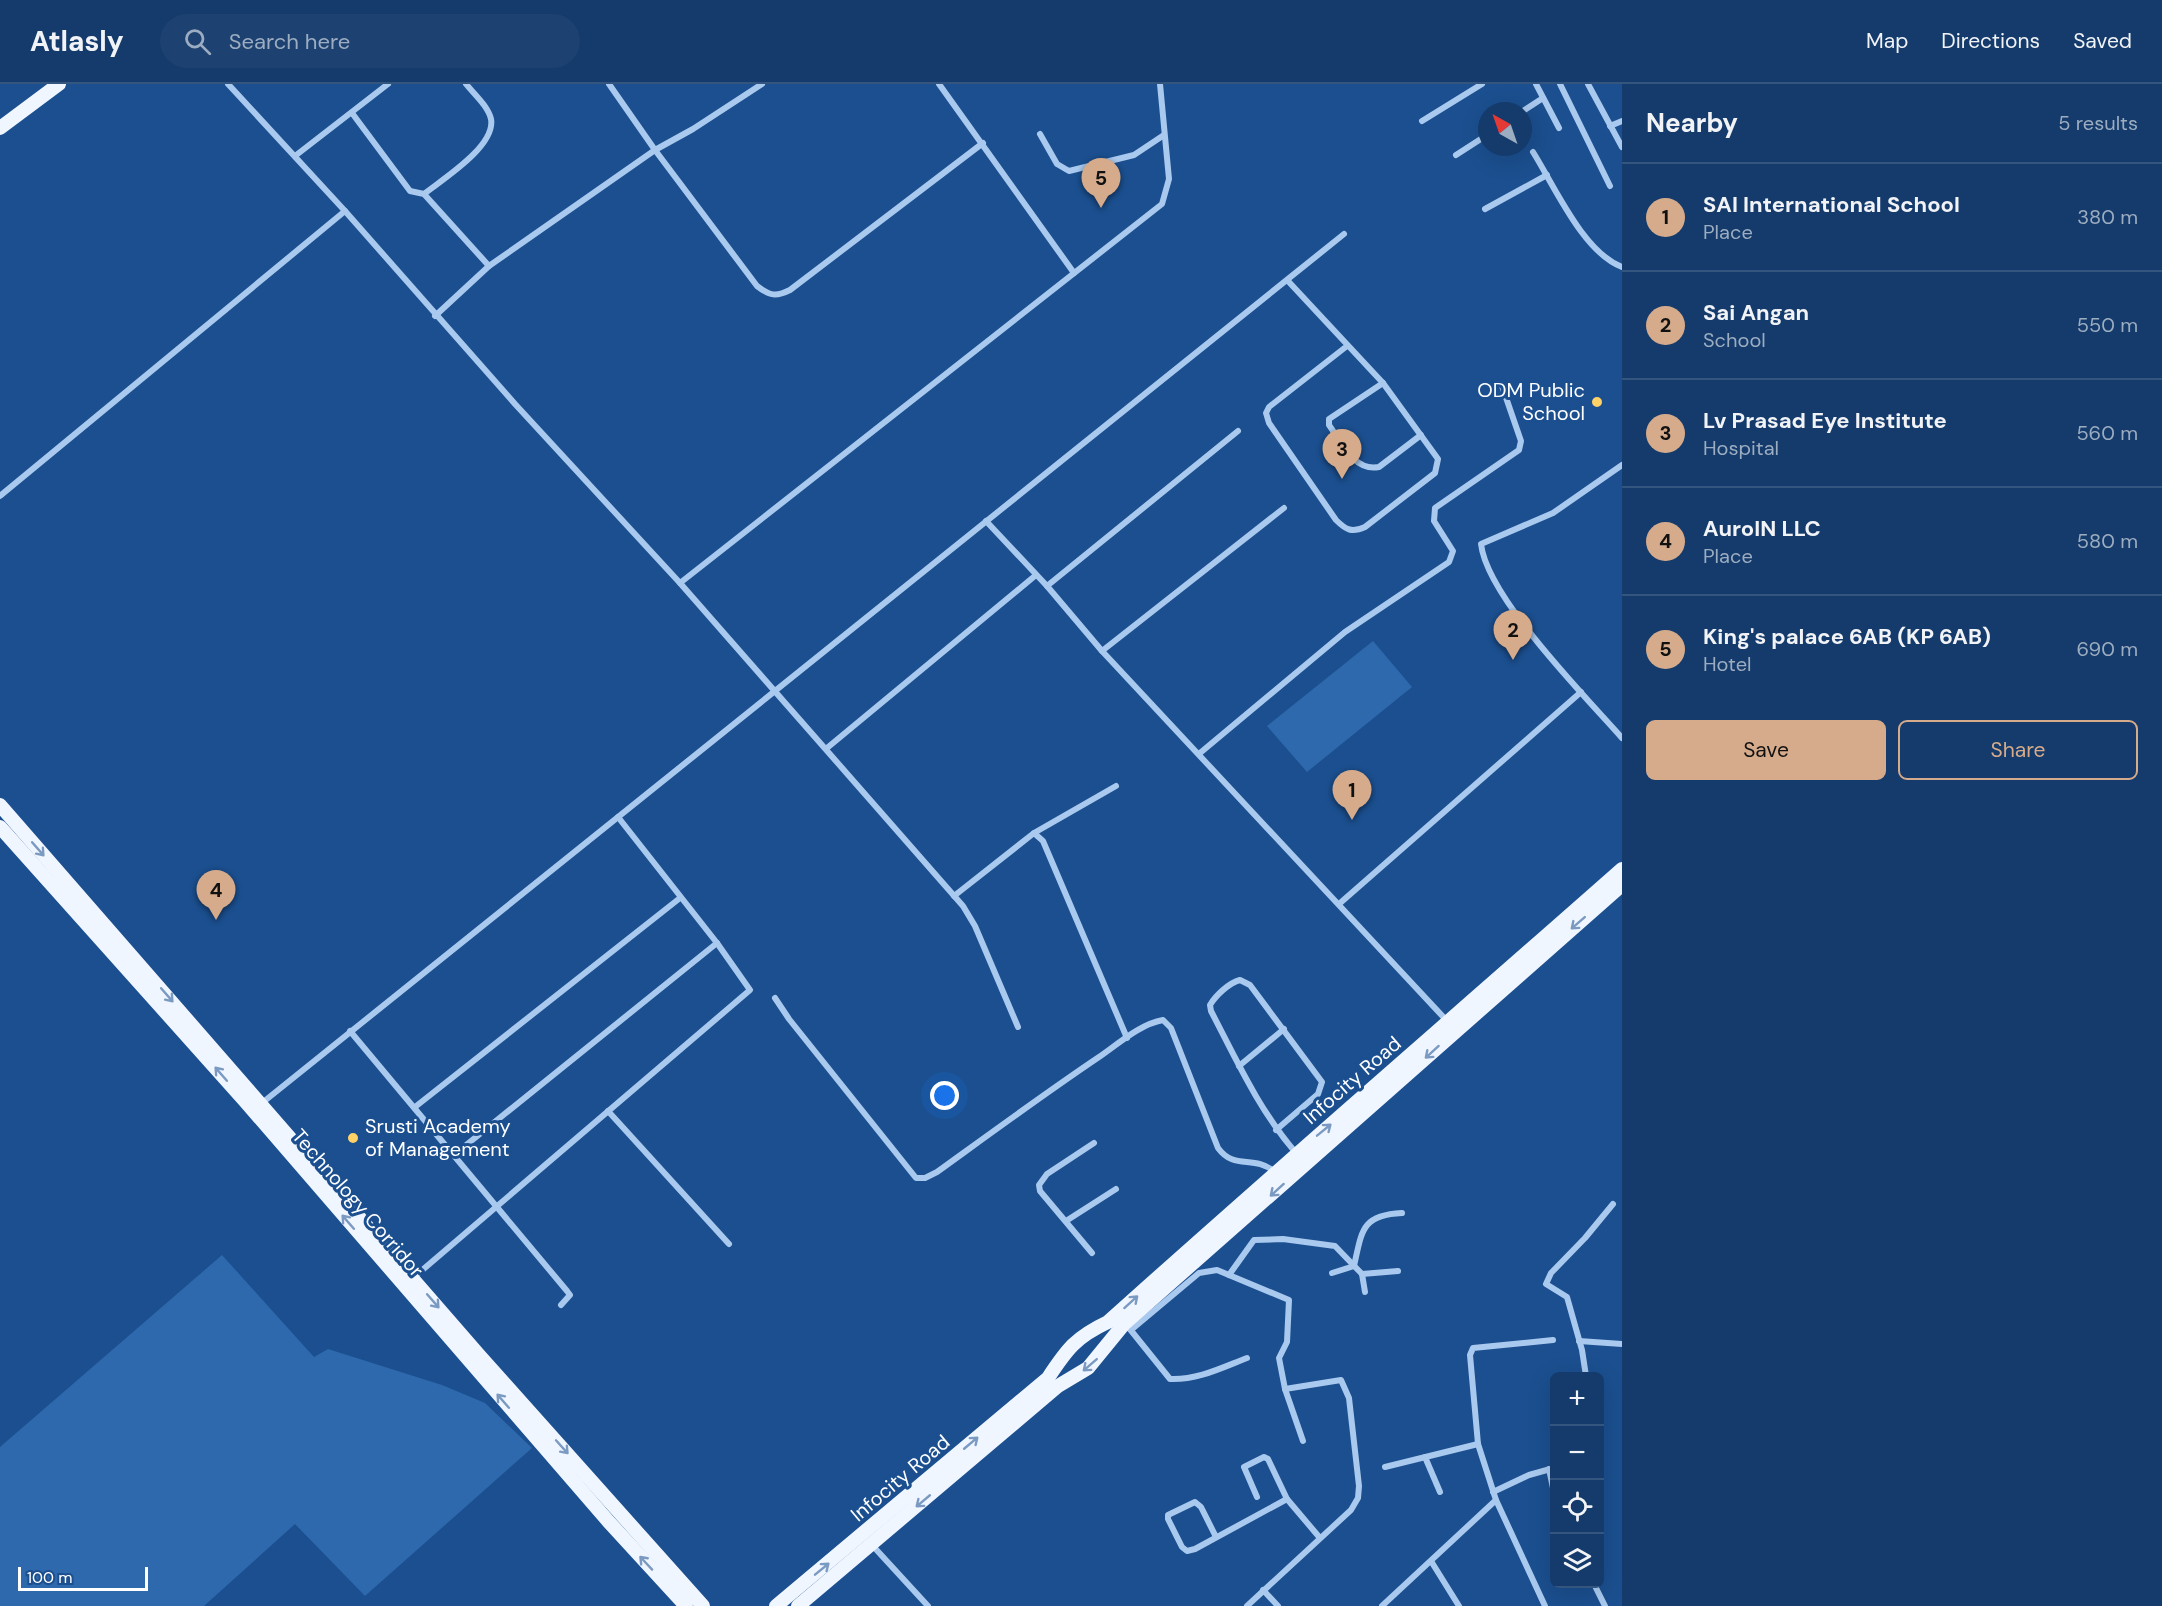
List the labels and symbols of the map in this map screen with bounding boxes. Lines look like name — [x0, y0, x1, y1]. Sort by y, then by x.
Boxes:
north arrow — [1478, 102, 1532, 156]
pin: 5 — [1082, 158, 1120, 208]
place label: ODM Public School — [1477, 377, 1585, 426]
marker: ODM Public School — [1590, 395, 1604, 409]
pin: 3 — [1322, 430, 1362, 479]
pin: 2 — [1494, 610, 1532, 660]
pin: 1 — [1332, 770, 1372, 820]
one-way arrow — [32, 841, 45, 857]
pin: 4 — [196, 870, 236, 920]
one-way arrow — [1571, 916, 1586, 930]
one-way arrow — [160, 988, 174, 1003]
street label: Infocity Road — [1298, 1030, 1406, 1130]
one-way arrow — [1425, 1045, 1440, 1059]
one-way arrow — [214, 1067, 228, 1082]
your location — [930, 1081, 959, 1110]
place label: Srusti Academy of Management — [365, 1113, 511, 1162]
street label: Technology Corridor — [286, 1123, 430, 1283]
one-way arrow — [1316, 1124, 1332, 1137]
marker: Srusti Academy of Management — [346, 1131, 360, 1145]
one-way arrow — [1270, 1183, 1285, 1197]
one-way arrow — [341, 1215, 355, 1230]
one-way arrow — [426, 1293, 440, 1308]
one-way arrow — [1123, 1295, 1138, 1309]
one-way arrow — [1082, 1359, 1098, 1372]
one-way arrow — [496, 1394, 510, 1409]
street label: Infocity Road — [845, 1429, 955, 1527]
one-way arrow — [963, 1436, 978, 1450]
one-way arrow — [555, 1439, 569, 1454]
one-way arrow — [915, 1495, 931, 1508]
one-way arrow — [639, 1556, 653, 1571]
one-way arrow — [814, 1562, 829, 1576]
scale bar — [18, 1564, 148, 1592]

